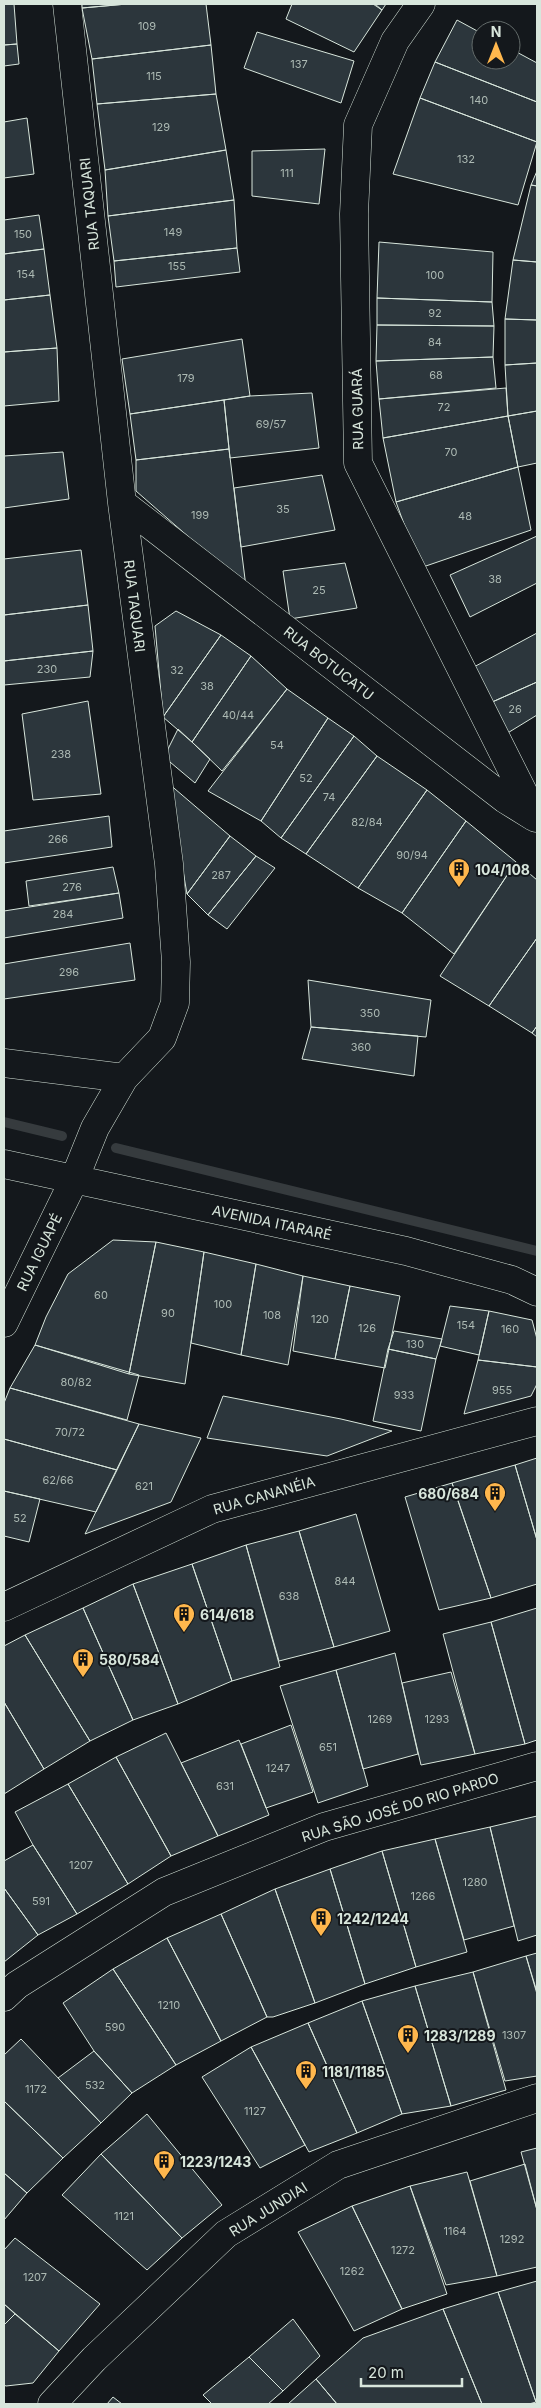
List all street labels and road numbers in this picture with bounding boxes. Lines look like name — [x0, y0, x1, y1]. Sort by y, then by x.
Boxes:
street label: RUA TAQUARI — [76, 157, 102, 251]
street label: RUA GUARÁ — [348, 368, 366, 450]
street label: RUA TAQUARI — [121, 559, 149, 653]
street label: RUA BOTUCATU — [281, 623, 377, 703]
street label: AVENIDA ITARARÉ — [211, 1201, 333, 1243]
street label: RUA IGUAPÉ — [13, 1210, 65, 1294]
street label: RUA CANANÉIA — [211, 1472, 317, 1518]
street label: RUA SÃO JOSÉ DO RIO PARDO — [299, 1769, 501, 1845]
street label: RUA JUNDIAI — [226, 2178, 310, 2240]

